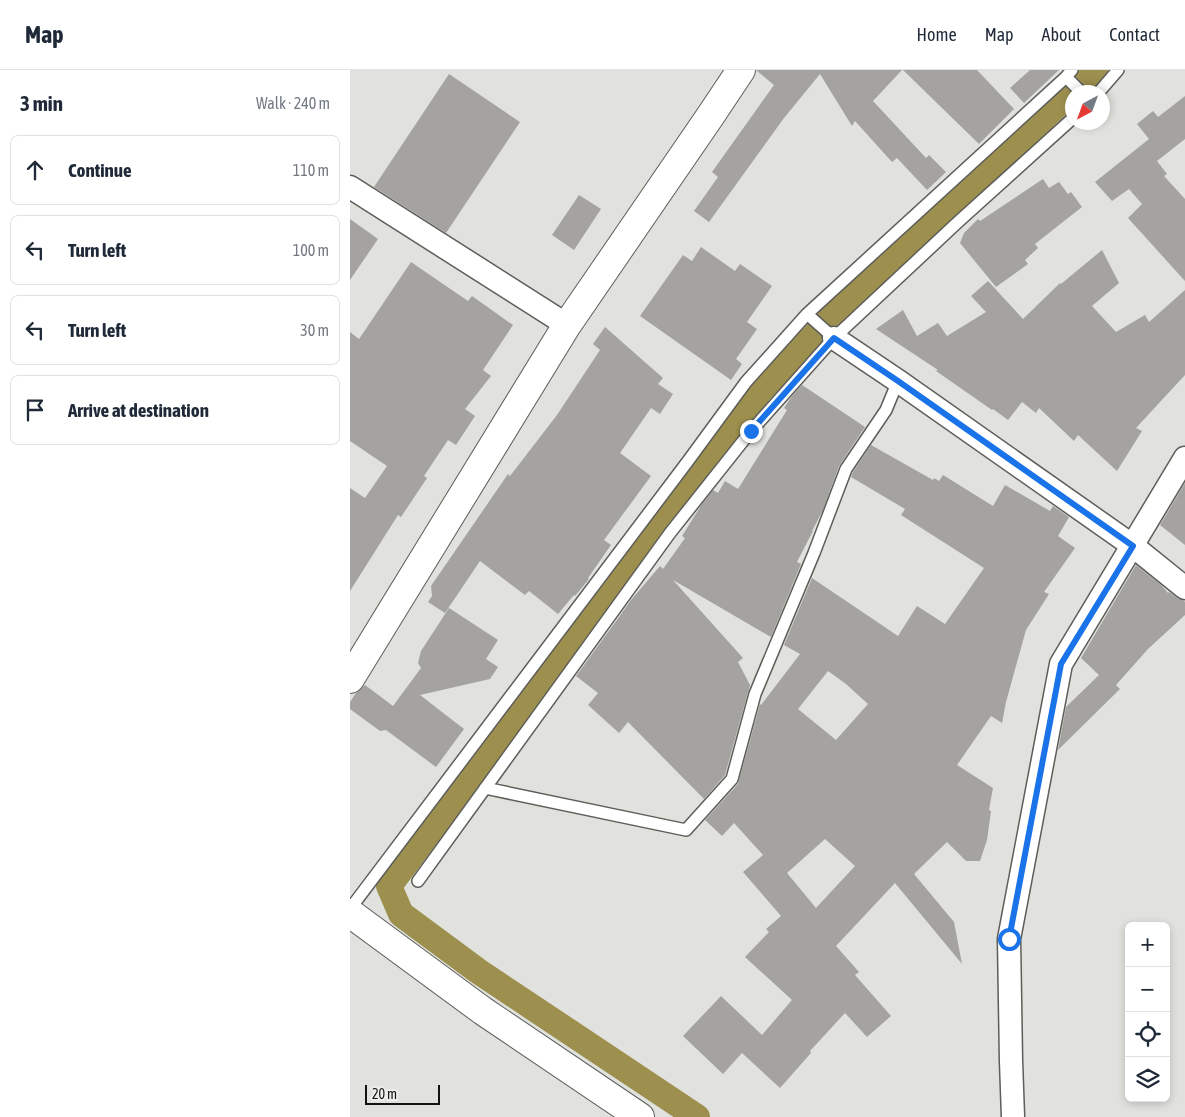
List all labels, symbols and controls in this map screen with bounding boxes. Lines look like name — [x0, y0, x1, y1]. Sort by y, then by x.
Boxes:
text: Map — [25, 21, 64, 48]
text: Home — [917, 24, 957, 45]
text: Map — [985, 24, 1014, 45]
text: About — [1042, 24, 1081, 45]
text: Contact — [1109, 24, 1160, 45]
north arrow — [1065, 85, 1110, 130]
text: 3 min — [20, 91, 63, 115]
text: Walk · 240 m — [256, 94, 330, 112]
icon: ahead — [21, 156, 49, 184]
text: Continue — [68, 159, 132, 181]
text: 110 m — [293, 161, 329, 179]
icon: left — [21, 236, 49, 264]
text: Turn left — [68, 239, 126, 261]
text: 100 m — [293, 241, 329, 259]
icon: left — [21, 316, 49, 344]
text: Turn left — [68, 319, 126, 341]
text: 30 m — [300, 321, 329, 339]
icon: arrive — [21, 396, 49, 424]
text: Arrive at destination — [68, 399, 209, 421]
route end — [740, 420, 763, 443]
map controls — [1125, 922, 1170, 1102]
button: + — [1125, 922, 1170, 967]
route start — [998, 928, 1021, 951]
button: − — [1125, 967, 1170, 1012]
button: locate — [1125, 1012, 1170, 1057]
button: layers — [1125, 1057, 1170, 1102]
scale bar — [365, 1082, 440, 1105]
text: 20 m — [372, 1086, 397, 1102]

